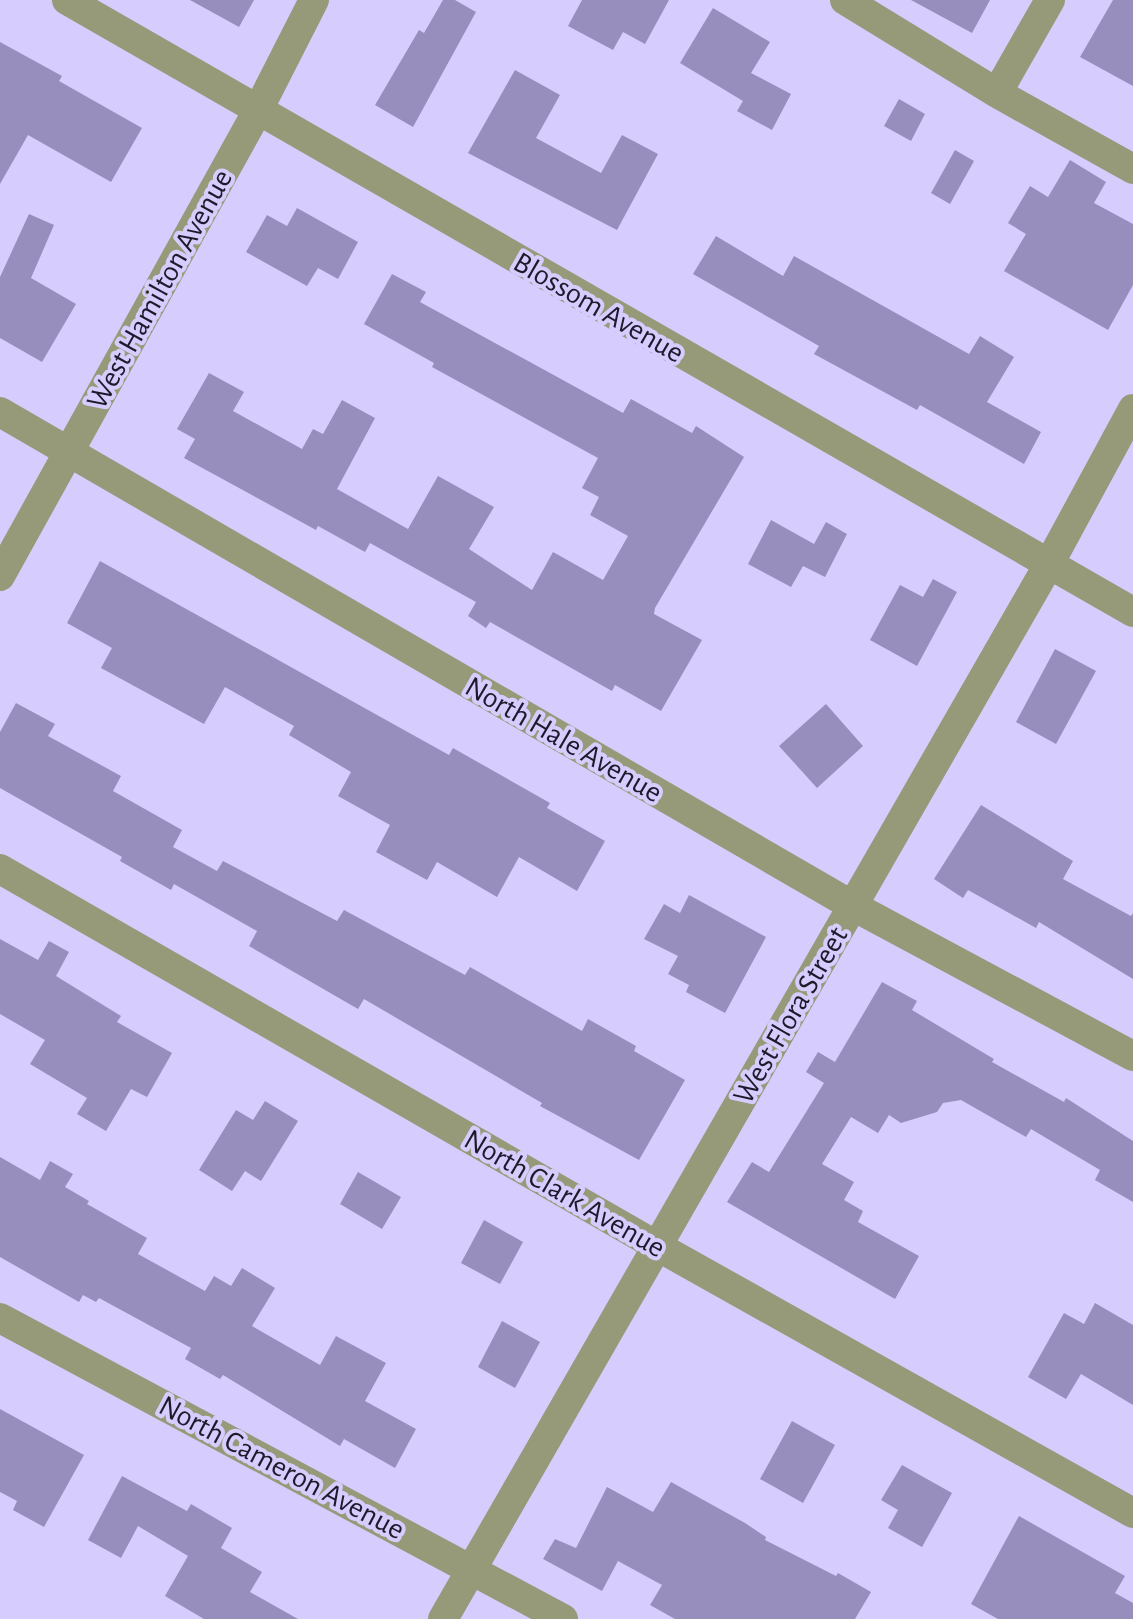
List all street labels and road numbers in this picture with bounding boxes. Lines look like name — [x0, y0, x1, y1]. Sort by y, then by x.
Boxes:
street label: West Hamilton Avenue — [82, 165, 238, 414]
street label: Blossom Avenue — [508, 247, 689, 369]
street label: North Hale Avenue — [460, 671, 667, 808]
street label: West Flora Street — [728, 922, 854, 1109]
street label: North Clark Avenue — [459, 1124, 670, 1263]
street label: North Cameron Avenue — [154, 1391, 409, 1545]

